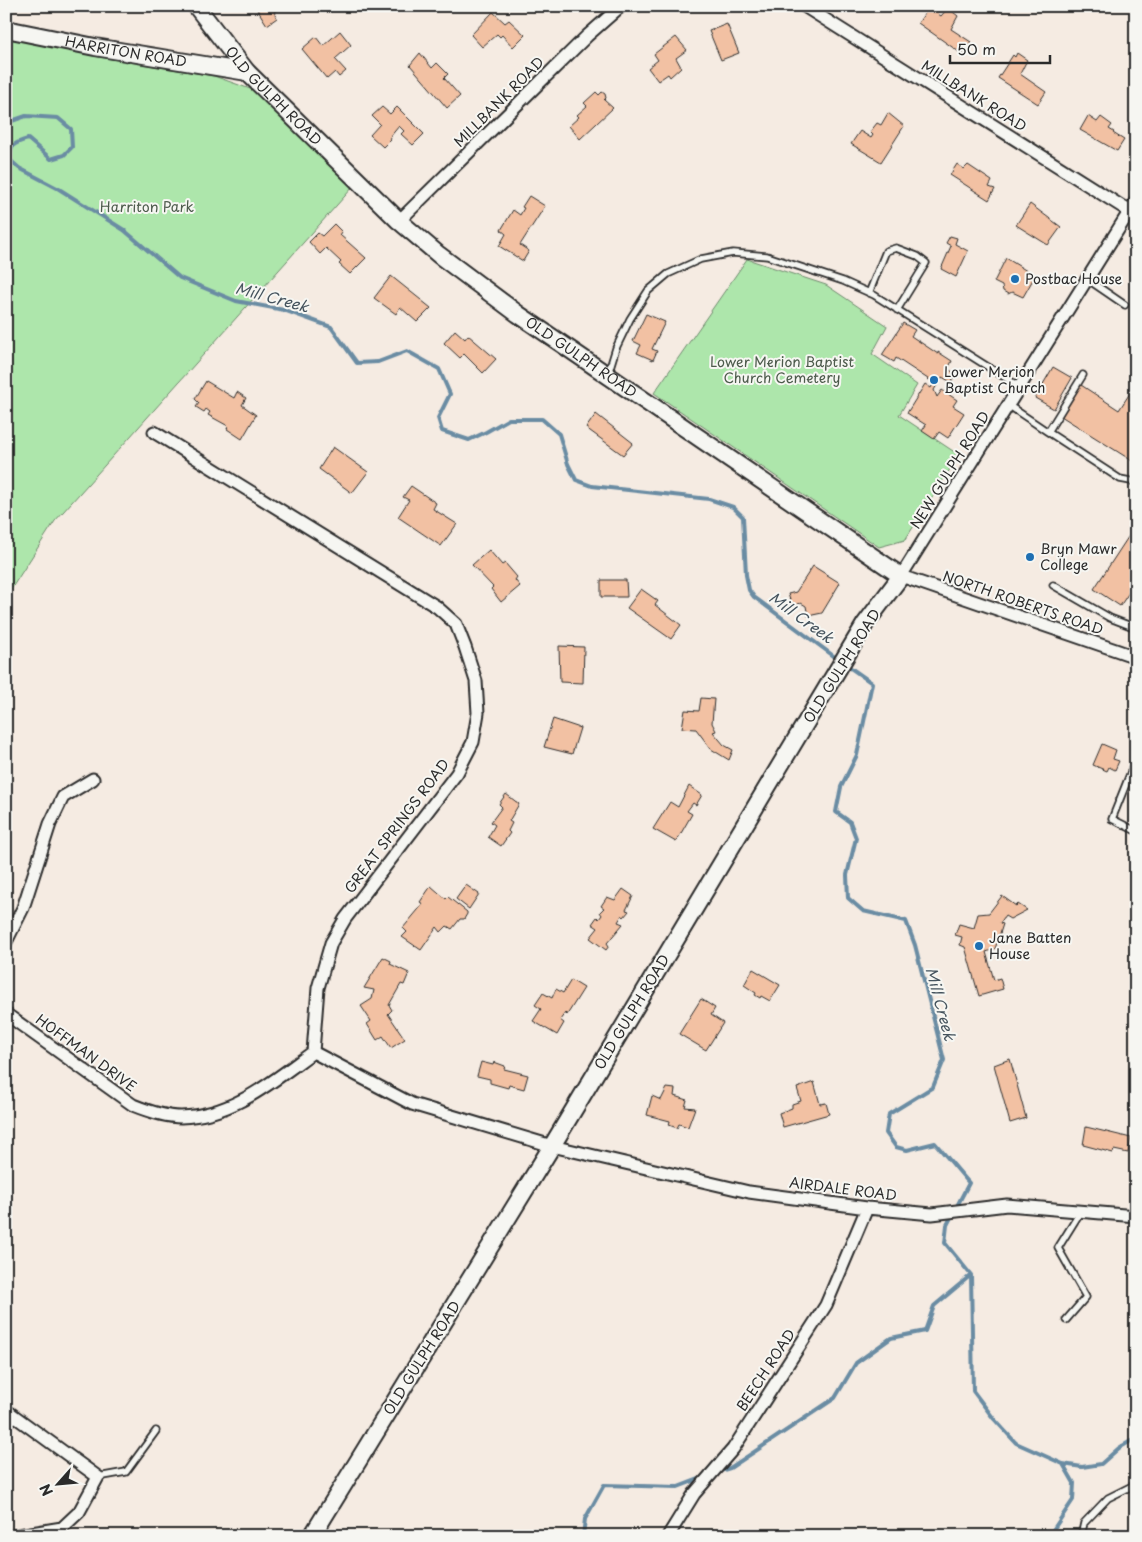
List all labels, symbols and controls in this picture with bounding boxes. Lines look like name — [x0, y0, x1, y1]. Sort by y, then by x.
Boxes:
street label: HARRITON ROAD — [63, 30, 188, 72]
scale bar — [950, 32, 1050, 64]
text: 50 m — [957, 37, 996, 60]
street label: OLD GULPH ROAD — [221, 42, 327, 150]
street label: MILLBANK ROAD — [449, 52, 549, 152]
street label: MILLBANK ROAD — [918, 55, 1031, 136]
park label: Harriton Park — [100, 196, 195, 217]
place label: Postbac House — [1025, 268, 1123, 289]
marker: Postbac House — [1009, 273, 1021, 285]
water label: Mill Creek — [233, 276, 312, 318]
street label: OLD GULPH ROAD — [522, 311, 642, 403]
park label: Lower Merion Baptist Church Cemetery — [710, 351, 854, 388]
place label: Lower Merion Baptist Church — [944, 361, 1045, 398]
marker: Lower Merion Baptist Church — [928, 374, 940, 386]
street label: NEW GULPH ROAD — [905, 407, 994, 533]
place label: Bryn Mawr College — [1040, 538, 1117, 575]
marker: Bryn Mawr College — [1024, 551, 1036, 563]
street label: NORTH ROBERTS ROAD — [940, 565, 1106, 640]
water label: Mill Creek — [765, 585, 840, 649]
street label: OLD GULPH ROAD — [798, 605, 885, 727]
street label: GREAT SPRINGS ROAD — [339, 754, 454, 897]
place label: Jane Batten House — [989, 927, 1071, 964]
marker: Jane Batten House — [973, 940, 985, 952]
street label: OLD GULPH ROAD — [589, 950, 674, 1073]
water label: Mill Creek — [921, 964, 962, 1044]
street label: HOFFMAN DRIVE — [32, 1009, 141, 1097]
street label: AIRDALE ROAD — [788, 1171, 898, 1206]
street label: OLD GULPH ROAD — [378, 1297, 465, 1419]
street label: BEECH ROAD — [731, 1325, 800, 1415]
north arrow — [32, 1460, 82, 1510]
text: N — [34, 1480, 58, 1500]

